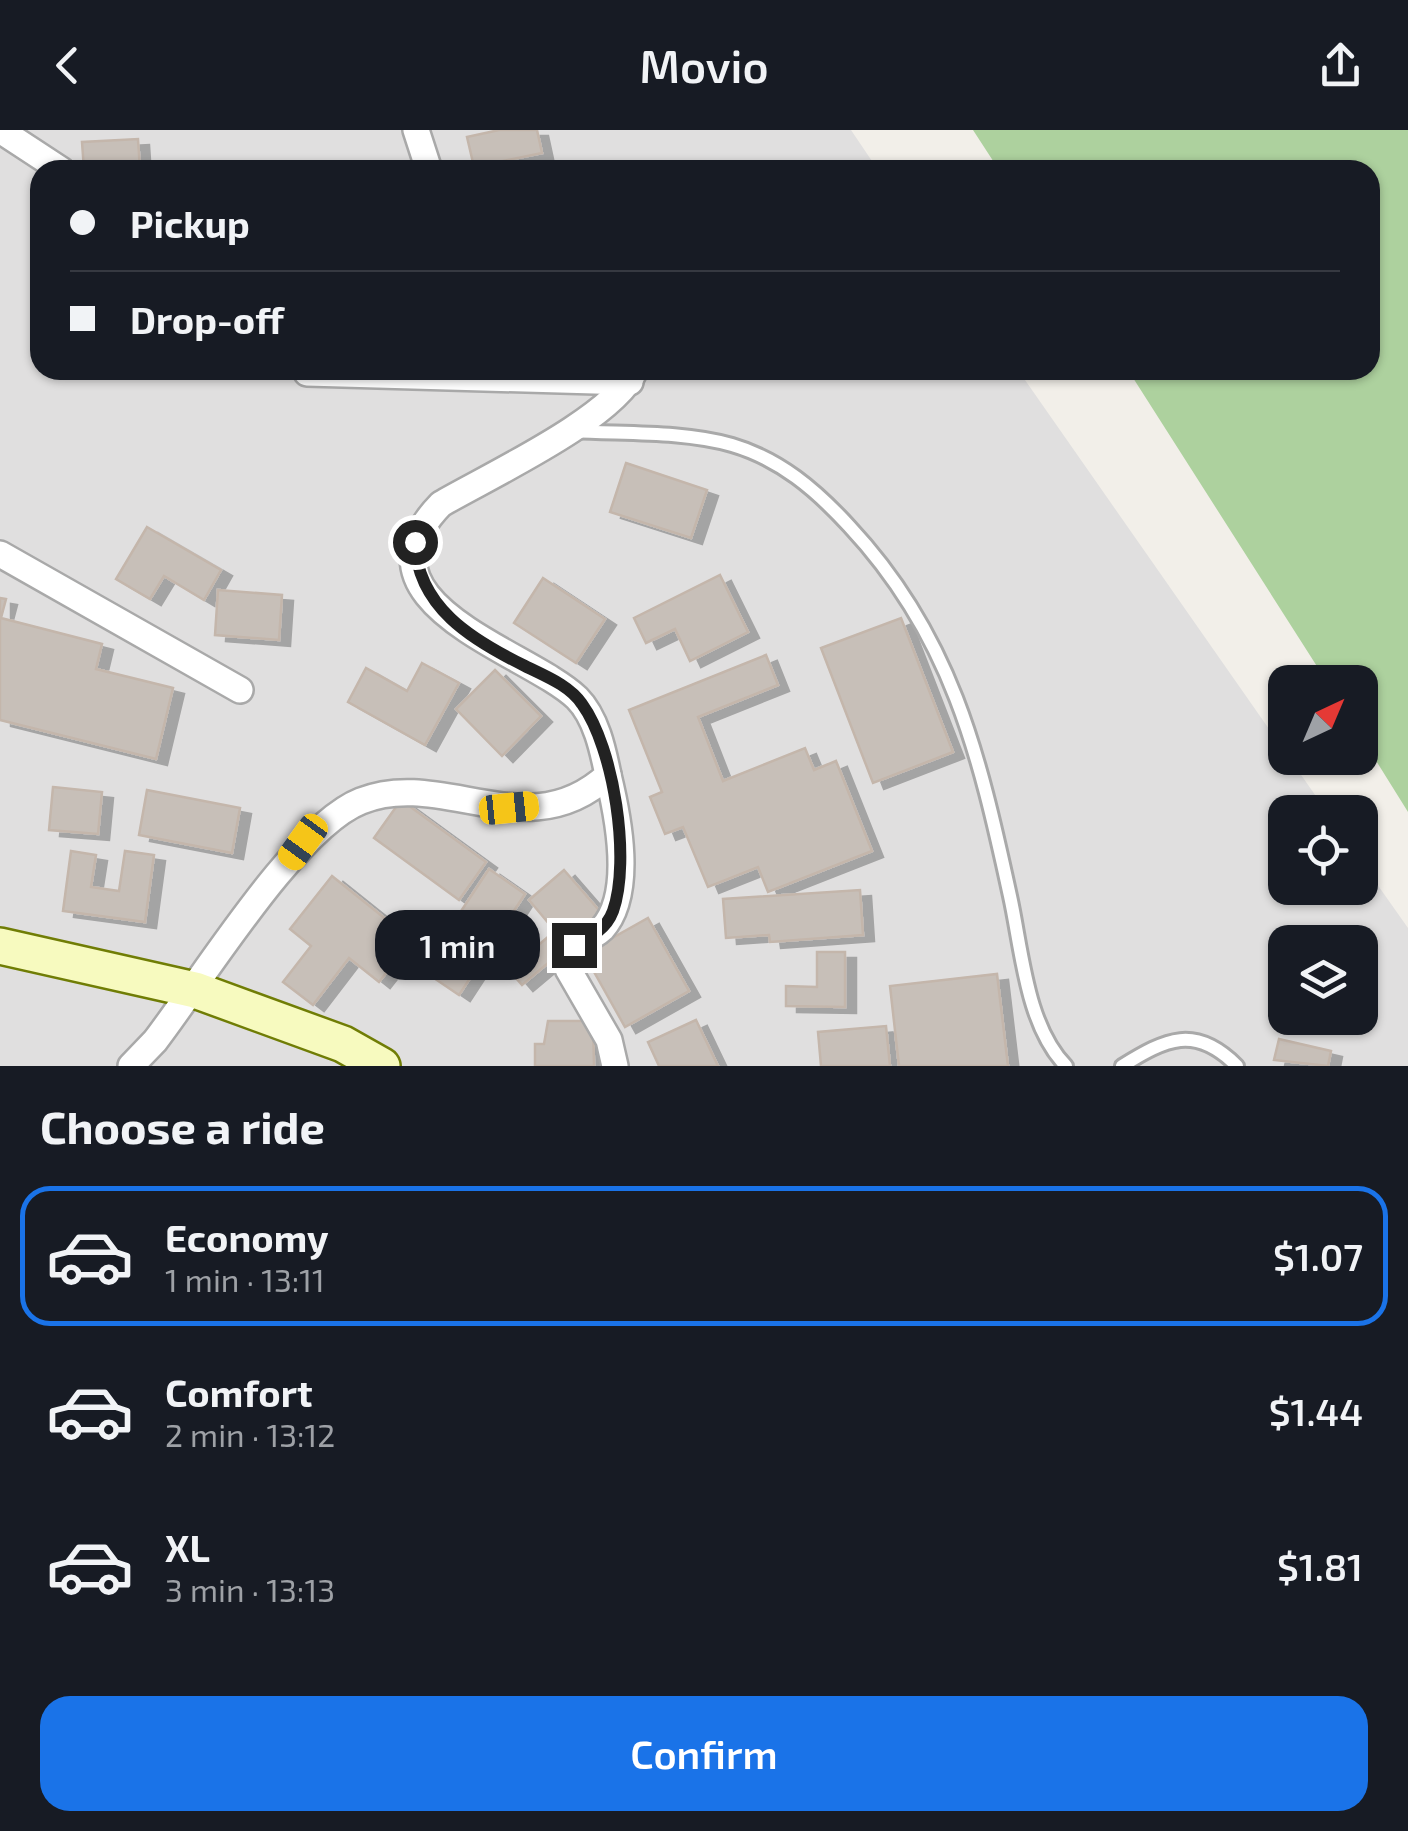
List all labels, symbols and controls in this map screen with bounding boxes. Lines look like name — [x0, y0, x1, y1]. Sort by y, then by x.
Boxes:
icon: back — [40, 38, 95, 93]
text: Movio — [640, 38, 768, 92]
icon: share — [1313, 38, 1368, 93]
text: Pickup — [130, 200, 250, 246]
text: Drop-off — [130, 296, 284, 342]
route start — [393, 520, 438, 565]
north arrow — [1268, 665, 1378, 775]
map controls — [1268, 665, 1378, 1035]
car — [478, 790, 540, 826]
button: locate — [1268, 795, 1378, 905]
car — [273, 809, 333, 875]
callout: 1 min — [374, 910, 539, 980]
route end — [552, 923, 597, 968]
button: layers — [1268, 925, 1378, 1035]
text: 1 min — [420, 926, 495, 964]
text: Choose a ride — [40, 1099, 325, 1153]
icon: car — [45, 1211, 135, 1301]
text: Economy — [165, 1214, 329, 1260]
text: $1.07 — [1273, 1233, 1363, 1279]
text: 1 min · 13:11 — [165, 1260, 325, 1298]
icon: car — [45, 1366, 135, 1456]
text: Comfort — [165, 1369, 313, 1415]
text: $1.44 — [1269, 1388, 1363, 1434]
text: 2 min · 13:12 — [165, 1415, 335, 1453]
icon: car — [45, 1521, 135, 1611]
text: XL — [165, 1524, 210, 1570]
text: $1.81 — [1277, 1543, 1363, 1589]
text: 3 min · 13:13 — [165, 1570, 335, 1608]
button: Confirm — [40, 1696, 1368, 1811]

